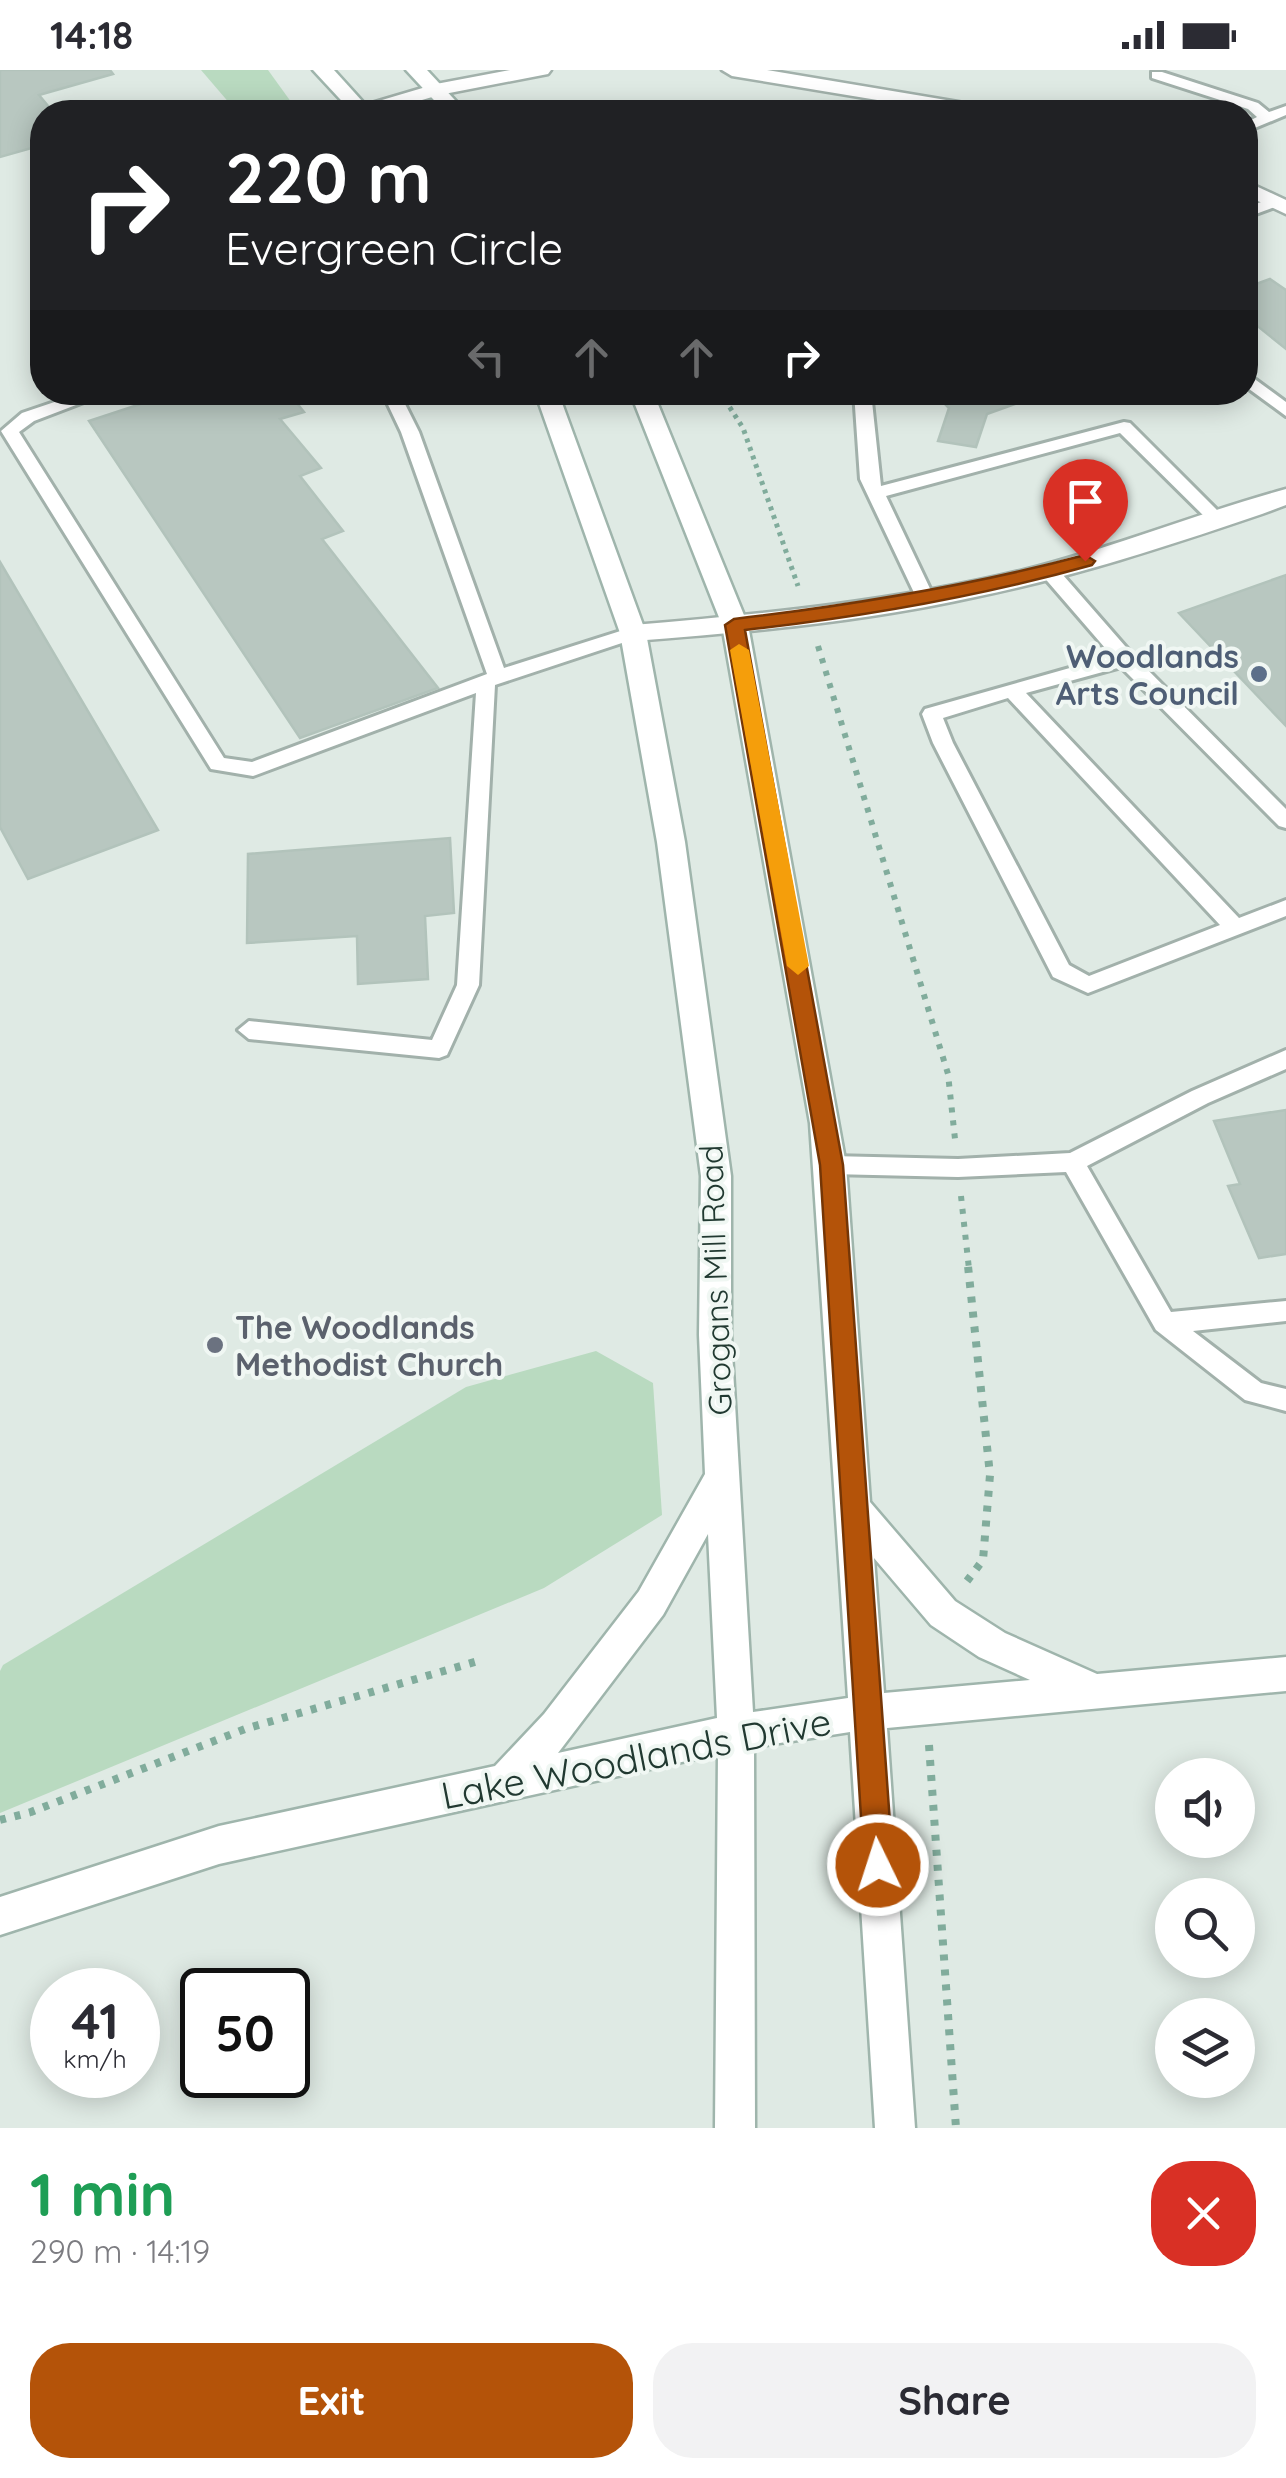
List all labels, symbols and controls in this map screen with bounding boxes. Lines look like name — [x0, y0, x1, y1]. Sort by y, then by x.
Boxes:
text: 14:18 — [50, 11, 133, 59]
text: 220 m — [225, 133, 432, 221]
icon: right — [60, 140, 190, 270]
text: Evergreen Circle — [225, 220, 563, 276]
icon: left — [459, 330, 514, 385]
icon: ahead — [564, 330, 619, 385]
icon: ahead — [669, 330, 724, 385]
icon: right — [774, 330, 829, 385]
pin — [1043, 459, 1128, 562]
icon: arrive — [1058, 474, 1113, 529]
place label: Woodlands Arts Council — [1056, 636, 1239, 713]
marker: Woodlands Arts Council — [1248, 663, 1270, 685]
street label: Grogans Mill Road — [690, 1144, 740, 1416]
place label: The Woodlands Methodist Church — [235, 1307, 503, 1384]
marker: The Woodlands Methodist Church — [204, 1334, 226, 1356]
street label: Lake Woodlands Drive — [437, 1697, 835, 1819]
map controls — [1155, 1758, 1255, 2098]
button: sound — [1155, 1758, 1255, 1858]
position arrow — [826, 1813, 930, 1917]
button: search — [1155, 1878, 1255, 1978]
speed limit sign: 50 — [180, 1968, 310, 2098]
text: 41 — [71, 1989, 119, 2052]
button: layers — [1155, 1998, 1255, 2098]
text: km/h — [63, 2043, 127, 2074]
text: 1 min — [30, 2156, 175, 2231]
button: close — [1151, 2161, 1256, 2266]
text: 290 m · 14:19 — [30, 2231, 210, 2271]
button: Exit — [30, 2343, 633, 2458]
button: Share — [653, 2343, 1256, 2458]

